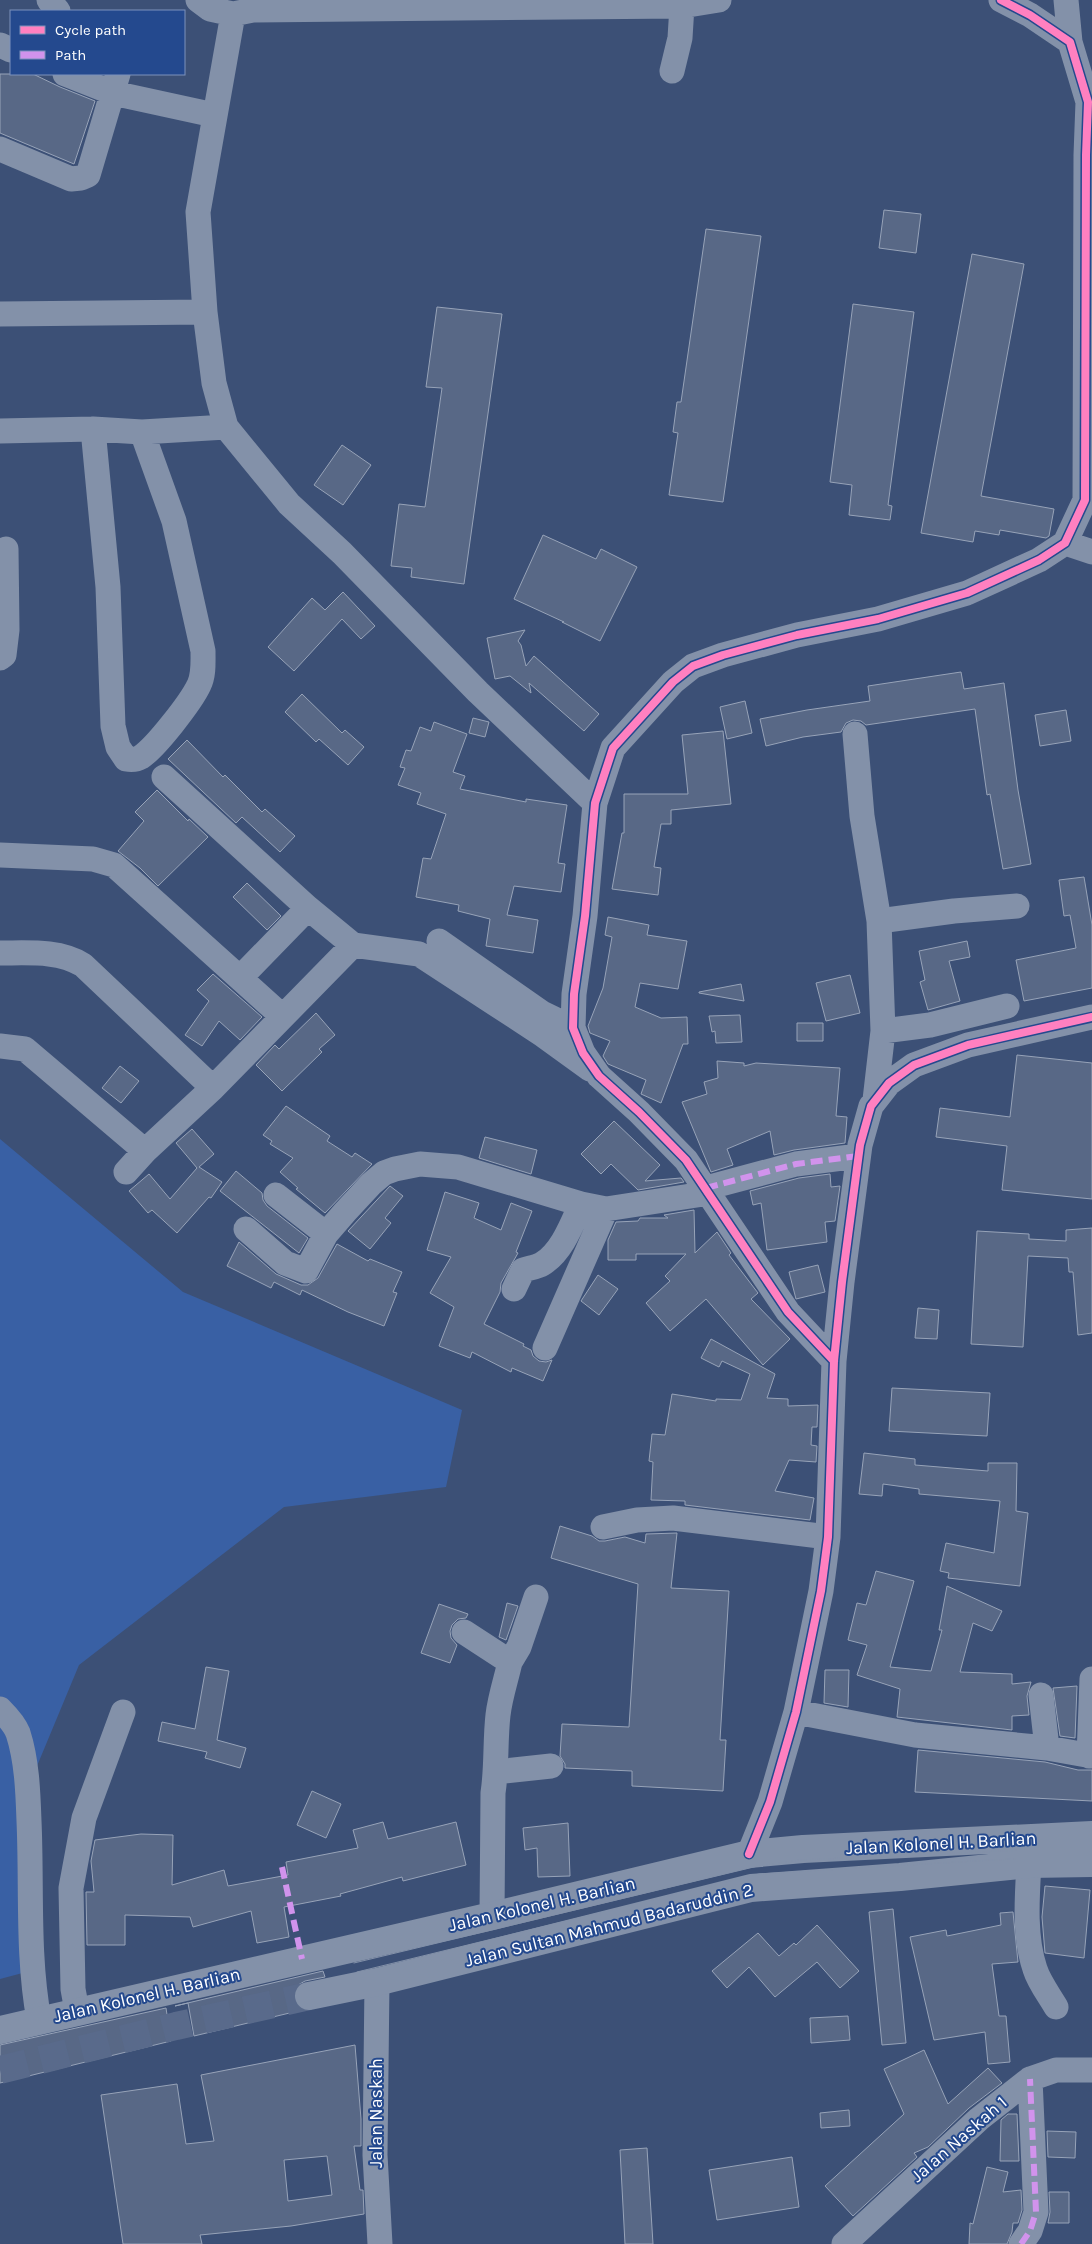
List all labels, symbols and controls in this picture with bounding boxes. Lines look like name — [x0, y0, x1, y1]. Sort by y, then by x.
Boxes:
legend — [10, 10, 185, 75]
text: Cycle path — [55, 21, 126, 39]
text: Path — [55, 46, 86, 64]
street label: Jalan Kolonel H. Barlian — [845, 1827, 1037, 1859]
street label: Jalan Kolonel H. Barlian — [447, 1872, 637, 1936]
street label: Jalan Sultan Mahmud Badaruddin 2 — [463, 1879, 755, 1971]
street label: Jalan Kolonel H. Barlian — [52, 1963, 242, 2027]
street label: Jalan Naskah — [365, 2058, 387, 2168]
street label: Jalan Naskah 1 — [906, 2091, 1012, 2187]

